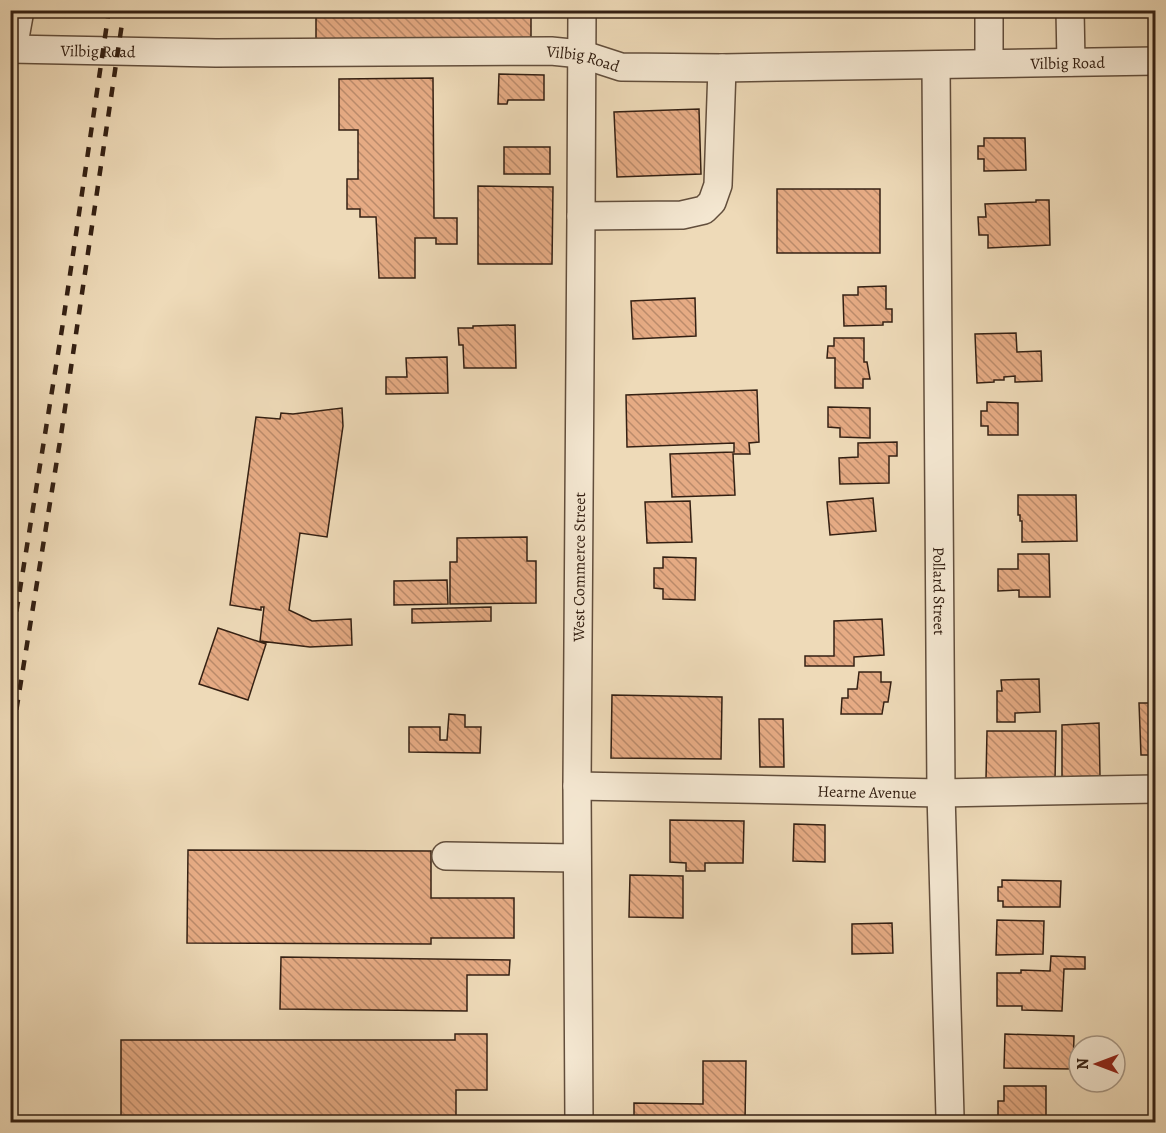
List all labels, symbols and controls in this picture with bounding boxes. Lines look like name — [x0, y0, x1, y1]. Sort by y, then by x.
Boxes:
street label: Vilbig Road — [59, 40, 136, 63]
street label: Vilbig Road — [544, 41, 623, 78]
street label: Vilbig Road — [1029, 52, 1106, 75]
street label: West Commerce Street — [568, 492, 591, 643]
street label: Pollard Street — [927, 547, 950, 635]
street label: Hearne Avenue — [817, 781, 917, 805]
north arrow — [1067, 1034, 1127, 1094]
text: N — [1072, 1058, 1094, 1070]

